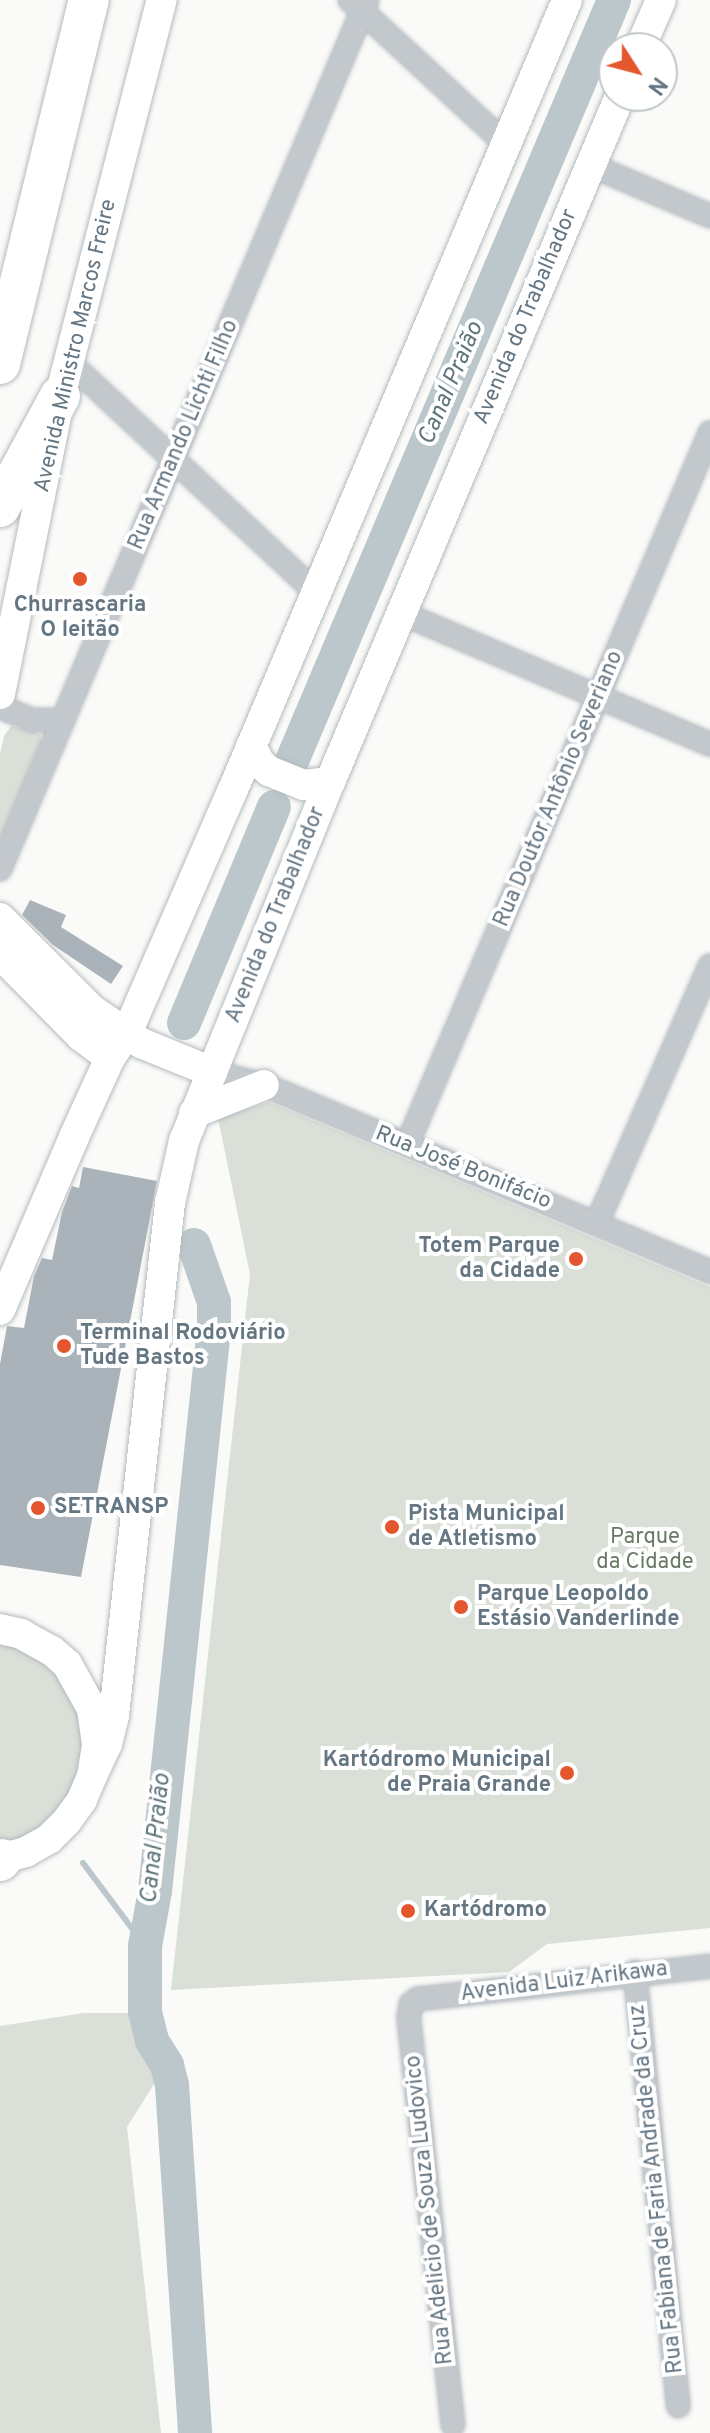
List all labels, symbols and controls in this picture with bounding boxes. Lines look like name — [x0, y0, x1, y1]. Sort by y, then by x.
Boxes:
north arrow — [598, 32, 678, 112]
text: N — [641, 71, 672, 100]
street label: Avenida Ministro Marcos Freire — [29, 197, 123, 495]
street label: Avenida do Trabalhador — [469, 205, 583, 429]
street label: Rua Armando Lichti Filho — [123, 316, 245, 554]
water label: Canal Praião — [413, 318, 491, 450]
marker: Churrascaria O leitão — [71, 570, 89, 588]
place label: Churrascaria O leitão — [14, 592, 146, 644]
street label: Rua Doutor Antônio Severiano — [489, 647, 629, 931]
street label: Avenida do Trabalhador — [220, 802, 332, 1028]
street label: Rua José Bonifácio — [371, 1121, 555, 1215]
place label: Totem Parque da Cidade — [418, 1233, 560, 1284]
marker: Totem Parque da Cidade — [567, 1250, 585, 1268]
place label: Terminal Rodoviário Tude Bastos — [80, 1320, 286, 1372]
marker: Terminal Rodoviário Tude Bastos — [55, 1337, 73, 1355]
place label: SETRANSP — [54, 1495, 168, 1521]
marker: SETRANSP — [29, 1499, 47, 1517]
place label: Pista Municipal de Atletismo — [408, 1501, 565, 1552]
marker: Pista Municipal de Atletismo — [383, 1518, 401, 1536]
park label: Parque da Cidade — [596, 1524, 694, 1576]
place label: Parque Leopoldo Estásio Vanderlinde — [477, 1581, 680, 1632]
marker: Parque Leopoldo Estásio Vanderlinde — [452, 1598, 470, 1616]
place label: Kartódromo Municipal de Praia Grande — [323, 1747, 551, 1798]
marker: Kartódromo Municipal de Praia Grande — [558, 1764, 576, 1782]
water label: Canal Praião — [136, 1772, 178, 1906]
place label: Kartódromo — [424, 1898, 547, 1924]
marker: Kartódromo — [399, 1902, 417, 1920]
street label: Avenida Luiz Arikawa — [459, 1956, 669, 2008]
street label: Rua Fabiana de Faria Andrade da Cruz — [624, 2003, 690, 2375]
street label: Rua Adelicio de Souza Ludovico — [401, 2053, 459, 2367]

